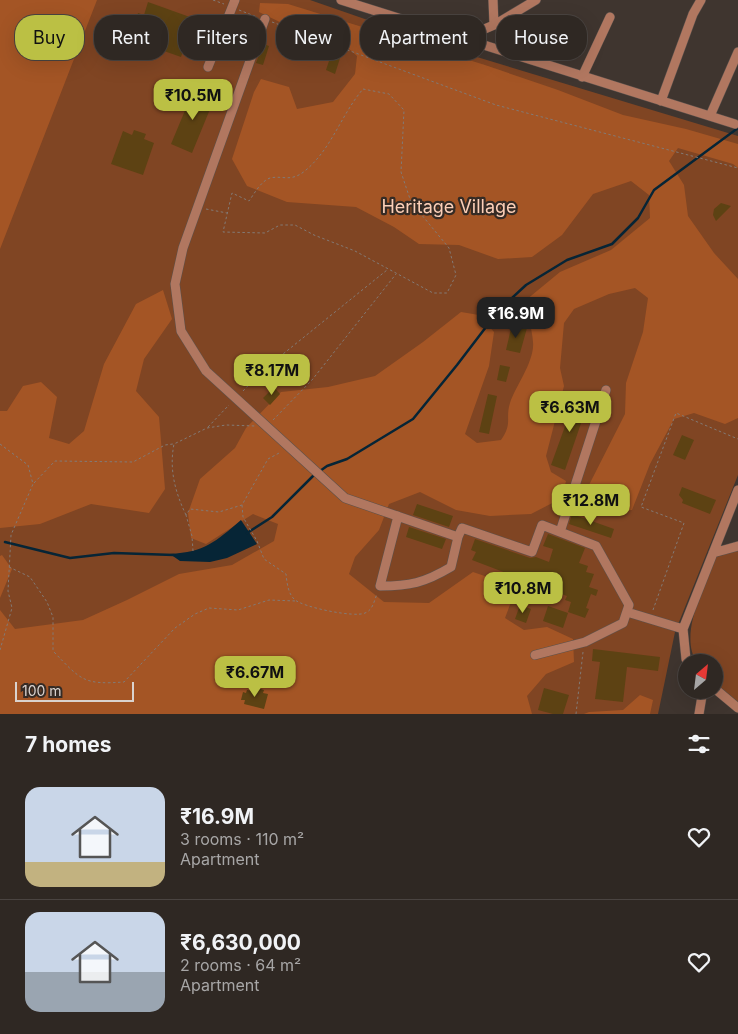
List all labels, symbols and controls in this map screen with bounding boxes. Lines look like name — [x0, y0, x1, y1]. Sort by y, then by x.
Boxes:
chip: Buy — [15, 15, 84, 60]
chip: Rent — [94, 15, 168, 60]
chip: Filters — [178, 15, 266, 60]
chip: New — [276, 15, 350, 60]
chip: Apartment — [360, 15, 486, 60]
chip: House — [496, 15, 587, 60]
pin: ₹10.5M — [152, 78, 234, 121]
text: ₹10.5M — [165, 85, 221, 105]
park label: Heritage Village — [381, 196, 517, 217]
pin: ₹16.9M — [475, 296, 557, 339]
text: ₹16.9M — [488, 303, 544, 323]
pin: ₹8.17M — [231, 354, 313, 396]
text: ₹8.17M — [245, 360, 299, 380]
pin: ₹6.63M — [529, 390, 611, 433]
text: ₹6.63M — [540, 397, 600, 417]
pin: ₹12.8M — [550, 484, 632, 526]
text: ₹12.8M — [563, 490, 619, 510]
pin: ₹10.8M — [482, 572, 564, 614]
text: ₹10.8M — [495, 578, 551, 598]
north arrow — [678, 654, 722, 699]
map controls — [678, 654, 723, 699]
pin: ₹6.67M — [214, 656, 296, 698]
text: ₹6.67M — [226, 662, 284, 682]
scale bar — [15, 679, 134, 702]
text: 100 m — [22, 682, 62, 699]
icon: filters — [685, 730, 713, 758]
text: 7 homes — [25, 732, 112, 757]
text: ₹16.9M — [180, 804, 254, 829]
icon: home — [65, 807, 125, 867]
icon: heart — [685, 823, 713, 851]
text: 3 rooms · 110 m² — [180, 829, 304, 849]
text: Apartment — [180, 849, 260, 869]
text: ₹6,630,000 — [180, 930, 301, 955]
icon: home — [65, 932, 125, 992]
icon: heart — [685, 948, 713, 976]
text: 2 rooms · 64 m² — [180, 955, 301, 975]
text: Apartment — [180, 975, 260, 995]

